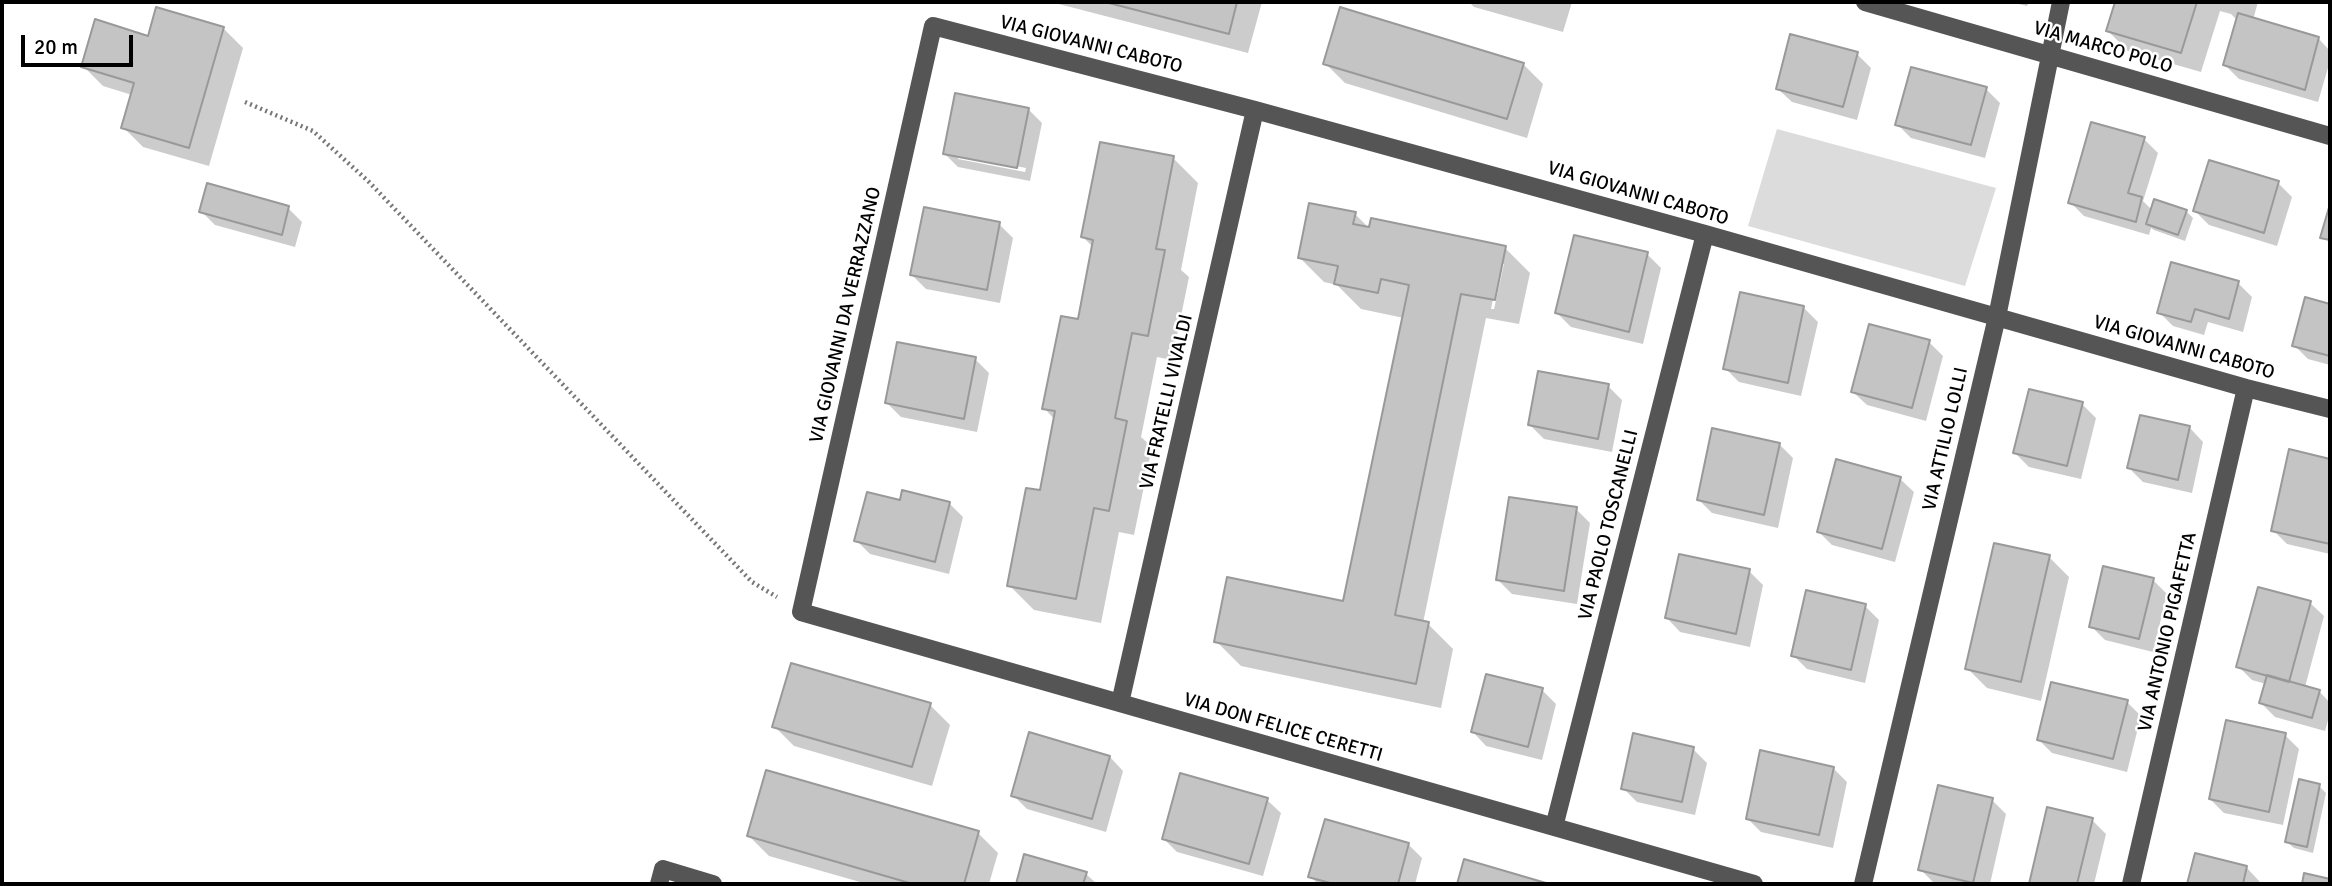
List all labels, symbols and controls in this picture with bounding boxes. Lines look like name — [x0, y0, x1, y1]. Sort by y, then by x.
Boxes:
street label: VIA GIOVANNI CABOTO — [997, 11, 1185, 79]
street label: VIA MARCO POLO — [2031, 17, 2175, 79]
scale bar — [24, 21, 136, 65]
text: 20 m — [34, 34, 78, 60]
street label: VIA GIOVANNI CABOTO — [1545, 157, 1731, 231]
street label: VIA GIOVANNI DA VERRAZZANO — [805, 185, 887, 445]
street label: VIA GIOVANNI CABOTO — [2091, 311, 2277, 385]
street label: VIA FRATELLI VIVALDI — [1136, 312, 1198, 492]
street label: VIA ATTILIO LOLLI — [1918, 365, 1974, 513]
street label: VIA PAOLO TOSCANELLI — [1574, 427, 1644, 623]
street label: VIA ANTONIO PIGAFETTA — [2134, 530, 2202, 734]
street label: VIA DON FELICE CERETTI — [1181, 689, 1385, 767]

